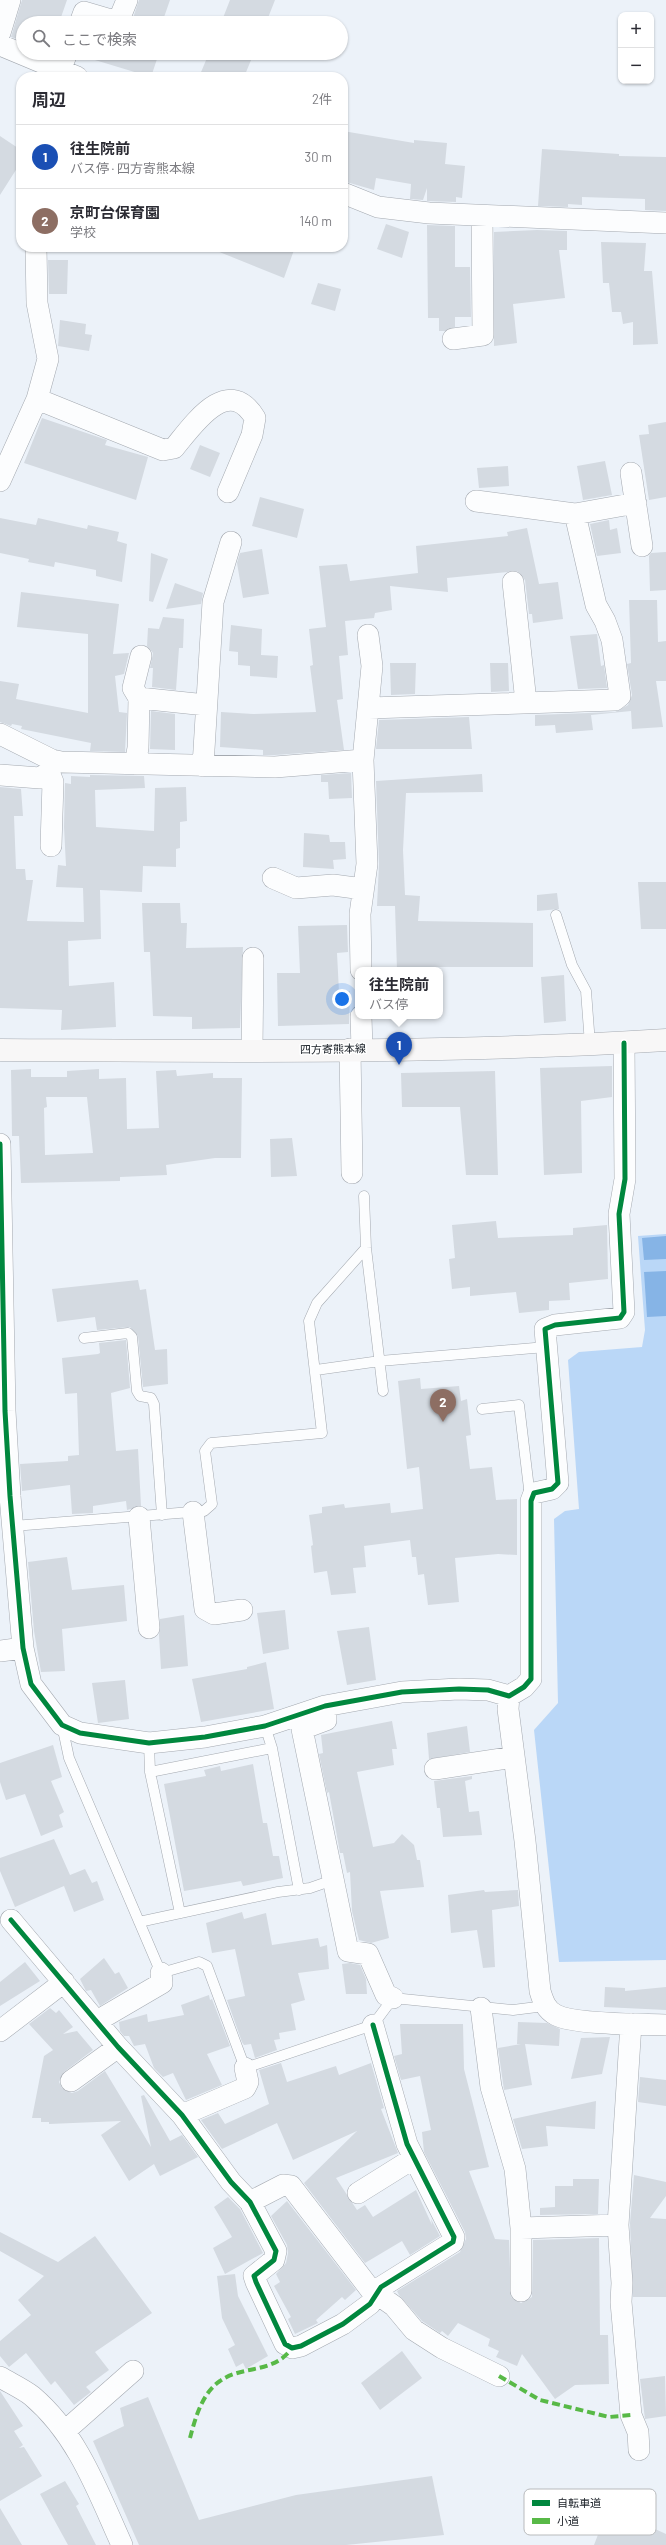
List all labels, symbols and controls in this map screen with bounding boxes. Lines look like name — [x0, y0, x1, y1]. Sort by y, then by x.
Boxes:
map controls — [618, 12, 654, 84]
button: + — [618, 12, 654, 48]
search box — [16, 16, 348, 60]
icon: search — [30, 27, 52, 49]
text: ここで検索 — [62, 30, 137, 48]
button: − — [618, 48, 654, 84]
text: 周辺 — [32, 89, 66, 109]
text: 2件 — [312, 91, 332, 107]
text: 往生院前 — [70, 139, 130, 157]
text: 1 — [43, 149, 47, 165]
text: 30 m — [305, 149, 332, 165]
text: バス停 · 四方寄熊本線 — [70, 160, 195, 176]
text: 京町台保育園 — [70, 203, 160, 221]
text: 2 — [41, 213, 49, 229]
text: 140 m — [300, 213, 332, 229]
text: 学校 — [70, 224, 96, 240]
popup — [355, 967, 443, 1019]
text: 往生院前 — [369, 975, 429, 993]
your location — [332, 989, 352, 1009]
text: バス停 — [369, 996, 408, 1012]
pin: 1 — [386, 1032, 412, 1065]
street label: 四方寄熊本線 — [300, 1041, 366, 1056]
pin: 2 — [430, 1389, 456, 1422]
legend — [524, 2489, 656, 2535]
text: 自転車道 — [557, 2496, 601, 2509]
text: 小道 — [557, 2514, 579, 2527]

